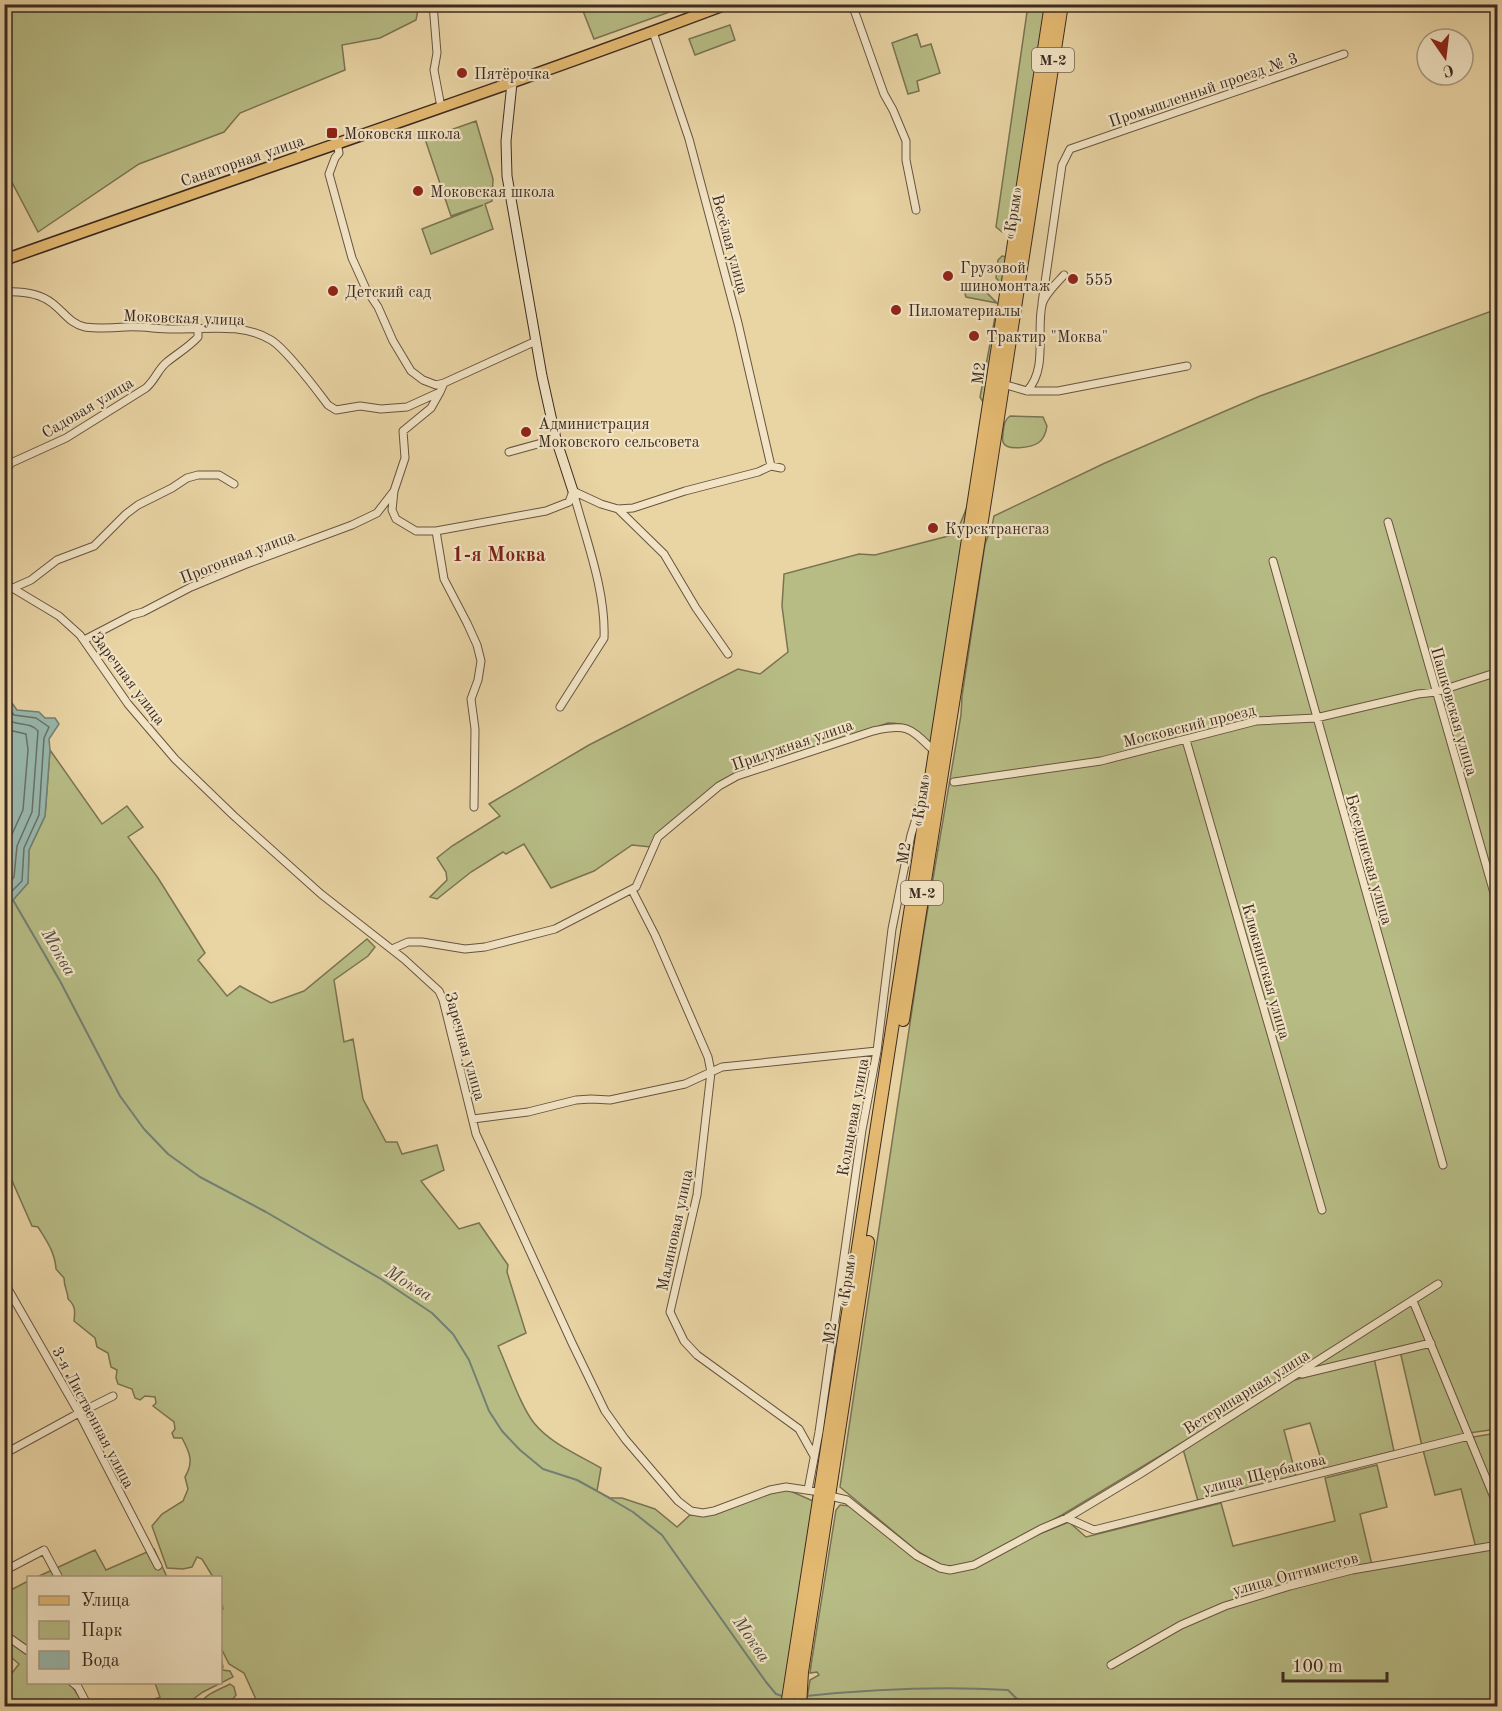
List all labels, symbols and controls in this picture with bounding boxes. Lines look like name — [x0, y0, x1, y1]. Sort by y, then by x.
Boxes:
north arrow — [1415, 27, 1475, 87]
road number: М-2 — [1032, 48, 1074, 72]
street label: Промышленный проезд № 3 — [1107, 51, 1300, 131]
text: С — [1441, 61, 1455, 79]
marker: Пятёрочка — [455, 66, 469, 80]
place label: Пятёрочка — [474, 67, 550, 83]
marker: Моковскя школа — [325, 126, 339, 140]
place label: Моковскя школа — [344, 127, 461, 143]
street label: Санаторная улица — [179, 133, 307, 191]
marker: Моковская школа — [411, 184, 425, 198]
place label: Моковская школа — [430, 185, 555, 201]
street label: «Крым» — [1002, 185, 1026, 241]
street label: Весёлая улица — [708, 193, 750, 296]
place label: Грузовой шиномонтаж — [960, 261, 1051, 295]
marker: Грузовой шиномонтаж — [941, 269, 955, 283]
marker: 555 — [1066, 272, 1080, 286]
place label: 555 — [1085, 273, 1113, 289]
marker: Детский сад — [326, 284, 340, 298]
place label: Детский сад — [345, 285, 431, 301]
marker: Пиломатериалы — [889, 303, 903, 317]
place label: Пиломатериалы — [908, 304, 1021, 320]
street label: Моковская улица — [123, 309, 245, 329]
marker: Трактир "Моква" — [967, 329, 981, 343]
place label: Трактир "Моква" — [986, 330, 1108, 346]
street label: М2 — [971, 361, 989, 385]
street label: Садовая улица — [39, 375, 137, 442]
place label: Администрация Моковского сельсовета — [538, 417, 700, 451]
marker: Администрация Моковского сельсовета — [519, 425, 533, 439]
marker: Курсктрансгаз — [926, 521, 940, 535]
place label: Курсктрансгаз — [945, 522, 1049, 538]
street label: Прогонная улица — [178, 528, 298, 587]
district label: 1-я Моква — [452, 546, 546, 566]
street label: Заречная улица — [87, 630, 168, 729]
street label: Пашковская улица — [1427, 645, 1479, 778]
street label: Московский проезд — [1122, 703, 1257, 751]
street label: Прилужная улица — [730, 718, 856, 774]
street label: «Крым» — [910, 772, 934, 828]
street label: Бесединская улица — [1342, 793, 1394, 927]
street label: М2 — [895, 841, 915, 866]
road number: М-2 — [901, 881, 943, 905]
street label: Клюквинская улица — [1238, 902, 1292, 1041]
water label: Моква — [37, 925, 79, 980]
street label: Заречная улица — [441, 991, 487, 1103]
street label: Кольцевая улица — [836, 1057, 872, 1178]
street label: Малиновая улица — [655, 1168, 697, 1293]
street label: «Крым» — [836, 1252, 860, 1308]
water label: Моква — [381, 1262, 436, 1305]
street label: М2 — [821, 1321, 841, 1346]
street label: 3-я Лиственная улица — [48, 1345, 136, 1491]
street label: Ветеринарная улица — [1181, 1347, 1313, 1438]
street label: улица Щербакова — [1201, 1452, 1328, 1498]
street label: улица Оптимистов — [1231, 1550, 1360, 1599]
legend — [27, 1576, 222, 1684]
text: Улица — [81, 1592, 130, 1610]
water label: Моква — [728, 1612, 774, 1666]
text: Парк — [81, 1622, 122, 1640]
scale bar — [1283, 1645, 1386, 1683]
text: Вода — [81, 1652, 120, 1670]
text: 100 m — [1292, 1658, 1343, 1676]

